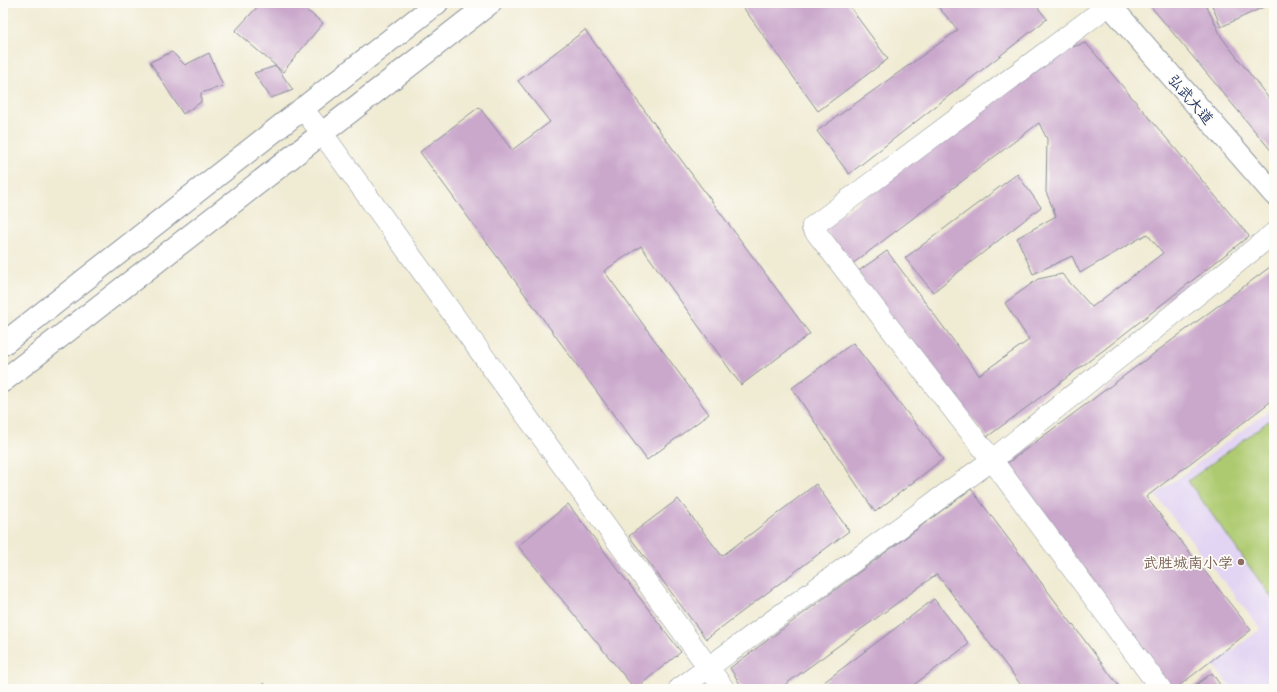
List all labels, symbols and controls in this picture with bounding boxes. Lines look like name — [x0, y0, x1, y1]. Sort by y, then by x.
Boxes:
street label: 弘武大道 — [1163, 69, 1219, 129]
place label: 武胜城南小学 — [1143, 552, 1233, 573]
marker: 武胜城南小学 — [1236, 557, 1246, 567]

